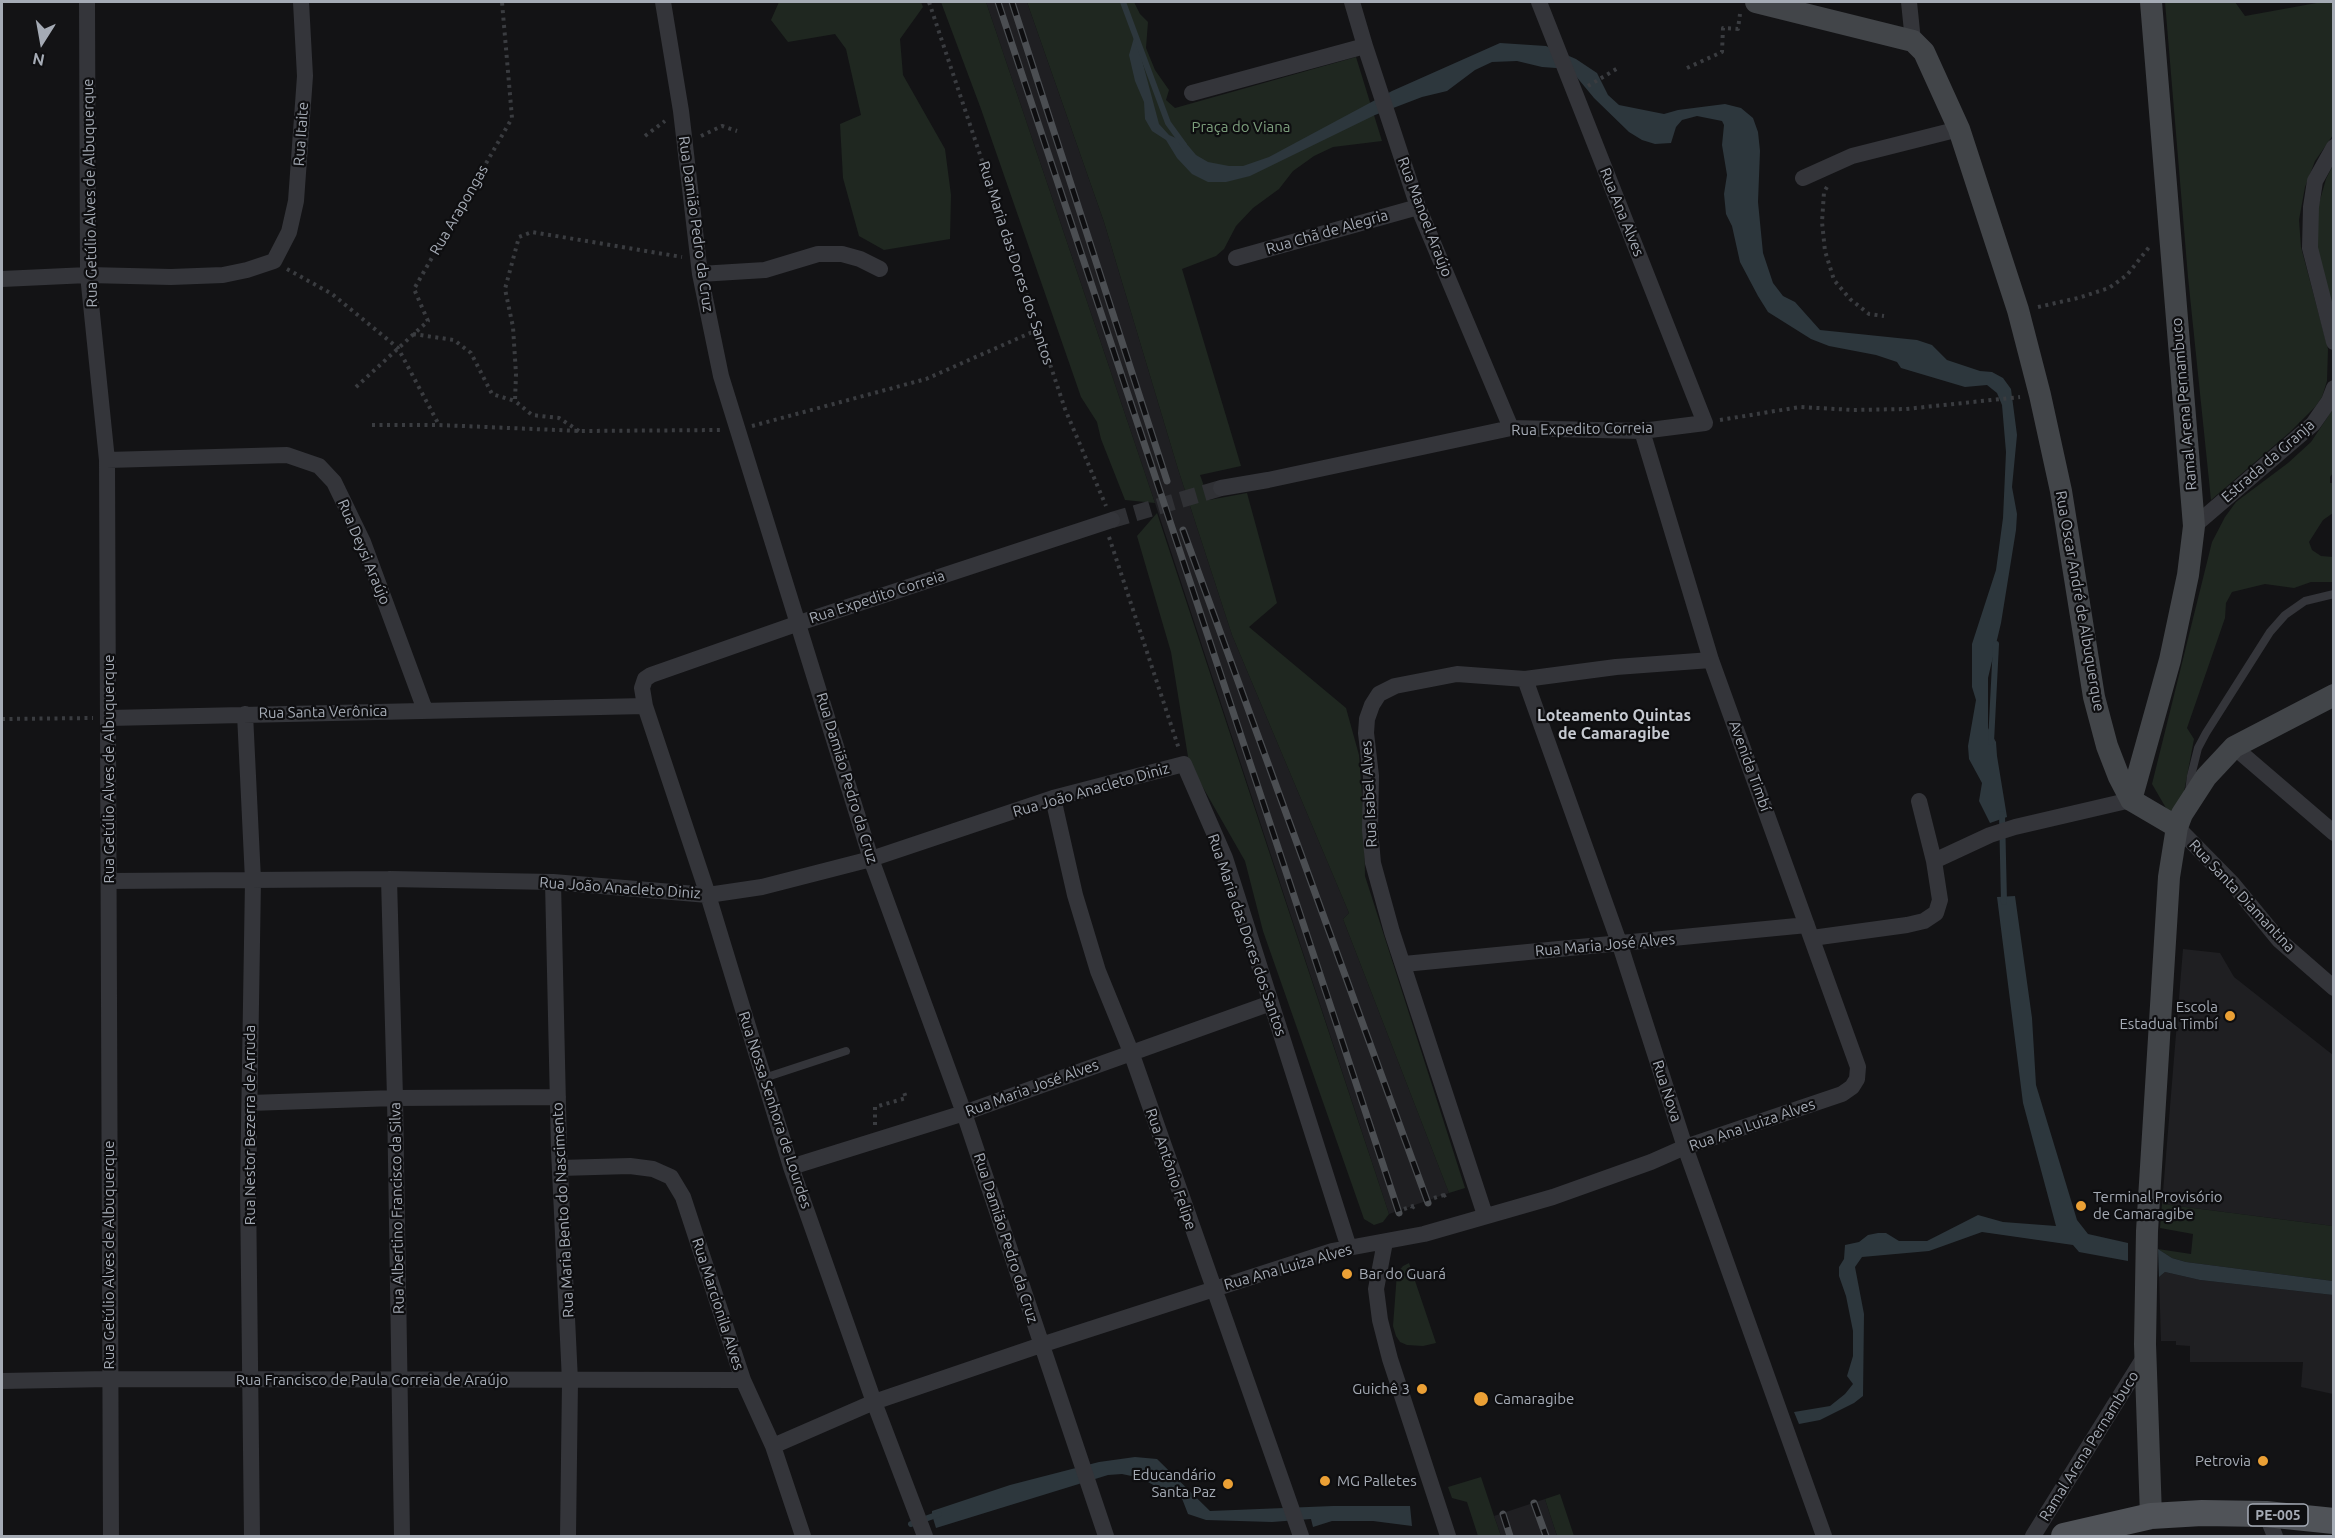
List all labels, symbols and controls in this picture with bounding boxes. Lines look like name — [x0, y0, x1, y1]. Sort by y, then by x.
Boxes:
north arrow — [12, 12, 72, 72]
text: N — [31, 50, 46, 70]
street label: Rua Getúlio Alves de Albuquerque — [79, 78, 101, 308]
street label: Rua Itaite — [290, 101, 312, 167]
park label: Praça do Viana — [1191, 118, 1291, 136]
street label: Rua Damião Pedro da Cruz — [675, 135, 717, 313]
street label: Rua Manoel Araújo — [1394, 155, 1456, 279]
street label: Rua Maria das Dores dos Santos — [975, 159, 1057, 367]
street label: Rua Arapongas — [426, 162, 492, 258]
street label: Rua Ana Alves — [1596, 165, 1648, 259]
street label: Rua Chã de Alegria — [1264, 206, 1390, 258]
street label: Ramal Arena Pernambuco — [2167, 317, 2201, 491]
street label: Estrada da Granja — [2218, 416, 2318, 506]
street label: Rua Expedito Correia — [1511, 419, 1653, 439]
street label: Rua Oscar André de Albuquerque — [2052, 489, 2108, 713]
street label: Rua Deysi Araújo — [334, 497, 394, 607]
street label: Rua Expedito Correia — [807, 567, 947, 627]
street label: Rua Getúlio Alves de Albuquerque — [100, 654, 118, 884]
street label: Rua Damião Pedro da Cruz — [812, 690, 882, 866]
street label: Rua Santa Verônica — [258, 702, 388, 722]
district label: Loteamento Quintas de Camaragibe — [1537, 706, 1691, 744]
street label: Avenida Timbí — [1725, 718, 1775, 814]
street label: Rua Isabel Alves — [1357, 740, 1381, 848]
street label: Rua João Anacleto Diniz — [1011, 759, 1171, 821]
street label: Rua Maria das Dores dos Santos — [1204, 831, 1290, 1039]
street label: Rua Santa Diamantina — [2185, 836, 2299, 956]
street label: Rua João Anacleto Diniz — [539, 873, 701, 903]
street label: Rua Maria José Alves — [1534, 930, 1676, 960]
place label: Escola Estadual Timbí — [2119, 998, 2218, 1033]
street label: Rua Nossa Senhora de Lourdes — [735, 1009, 815, 1211]
marker: Escola Estadual Timbí — [2223, 1009, 2237, 1023]
street label: Rua Nestor Bezerra de Arruda — [241, 1025, 259, 1225]
street label: Rua Maria José Alves — [963, 1056, 1101, 1120]
street label: Rua Nova — [1649, 1058, 1685, 1124]
street label: Rua Ana Luiza Alves — [1687, 1095, 1817, 1155]
street label: Rua Albertino Francisco da Silva — [386, 1102, 408, 1314]
street label: Rua Maria Bento do Nascimento — [548, 1102, 578, 1318]
street label: Rua Antônio Felipe — [1142, 1106, 1200, 1232]
street label: Rua Getúlio Alves de Albuquerque — [100, 1140, 118, 1370]
street label: Rua Damião Pedro da Cruz — [970, 1151, 1042, 1325]
place label: Terminal Provisório de Camaragibe — [2093, 1188, 2223, 1223]
marker: Terminal Provisório de Camaragibe — [2074, 1199, 2088, 1213]
street label: Rua Marcionila Alves — [688, 1236, 748, 1372]
street label: Rua Ana Luiza Alves — [1222, 1240, 1354, 1294]
place label: Bar do Guará — [1359, 1265, 1446, 1283]
marker: Bar do Guará — [1340, 1267, 1354, 1281]
street label: Ramal Arena Pernambuco — [2035, 1368, 2143, 1524]
street label: Rua Francisco de Paula Correia de Araújo — [236, 1371, 508, 1389]
place label: Guichê 3 — [1352, 1380, 1410, 1398]
marker: Guichê 3 — [1415, 1382, 1429, 1396]
marker: Camaragibe — [1472, 1390, 1490, 1408]
place label: Camaragibe — [1494, 1390, 1574, 1408]
place label: Petrovia — [2195, 1452, 2251, 1470]
marker: Petrovia — [2256, 1454, 2270, 1468]
place label: Educandário Santa Paz — [1133, 1466, 1216, 1501]
place label: MG Palletes — [1337, 1472, 1417, 1490]
marker: MG Palletes — [1318, 1474, 1332, 1488]
marker: Educandário Santa Paz — [1221, 1477, 1235, 1491]
road number: PE-005 — [2248, 1504, 2308, 1526]

